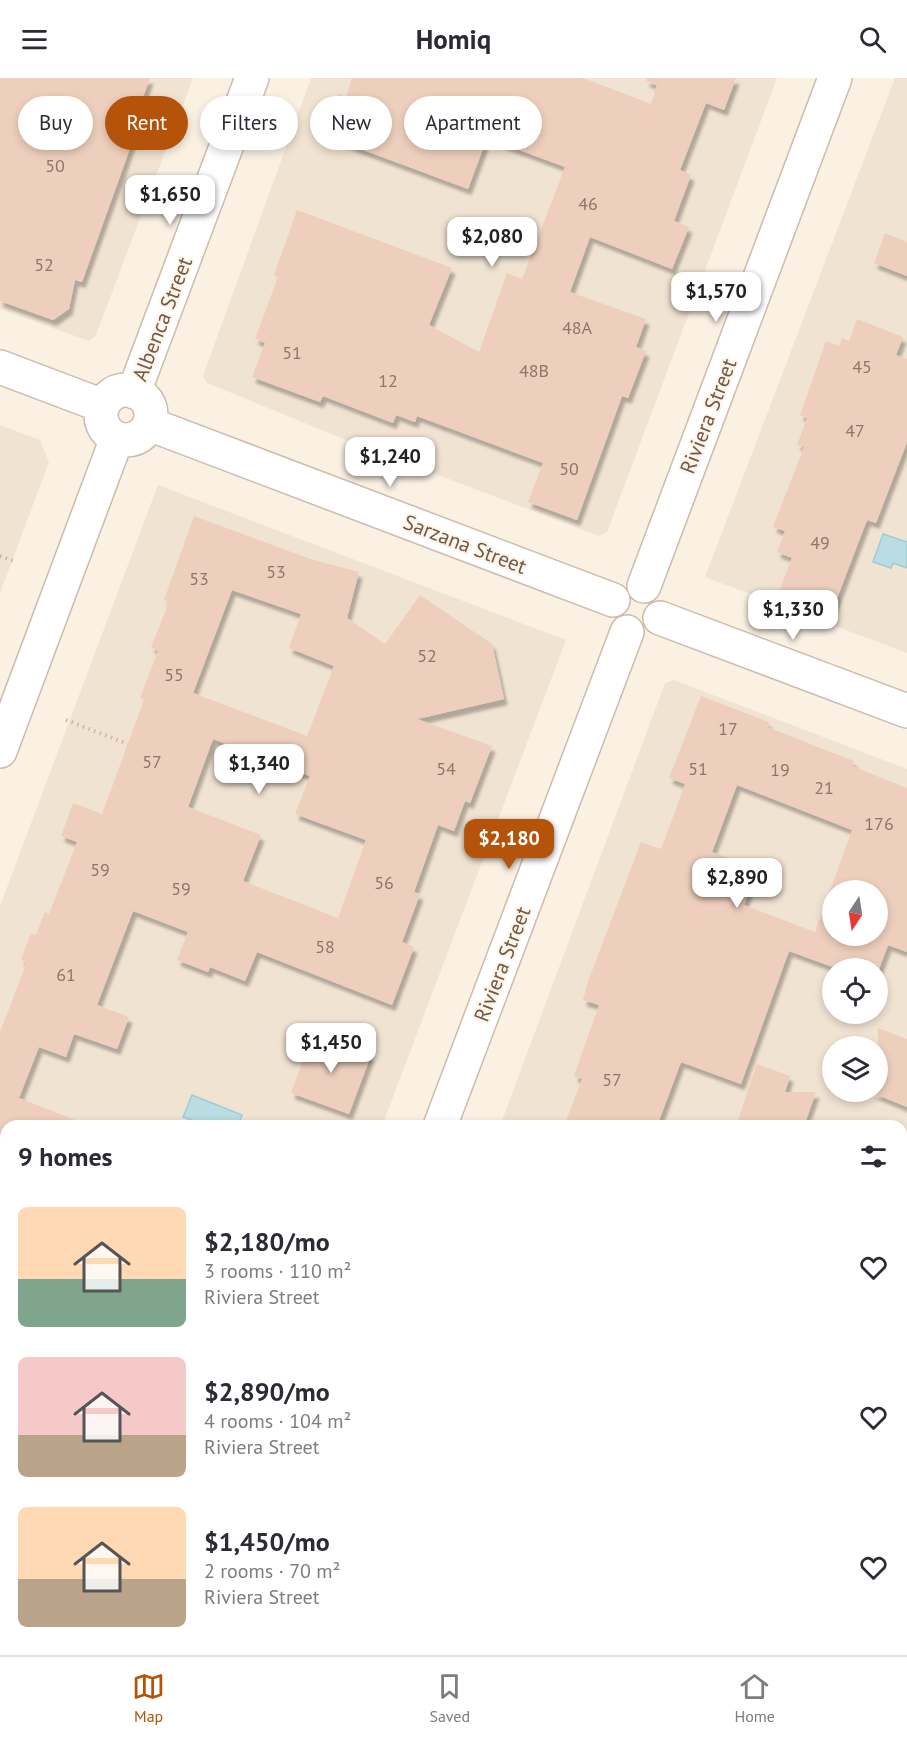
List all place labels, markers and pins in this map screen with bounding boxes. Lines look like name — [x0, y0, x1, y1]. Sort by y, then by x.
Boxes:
pin: $1,650 — [121, 175, 219, 226]
pin: $2,080 — [443, 217, 541, 268]
pin: $1,570 — [667, 272, 765, 323]
pin: $1,240 — [341, 437, 439, 488]
pin: $1,330 — [744, 590, 842, 641]
pin: $1,340 — [210, 744, 308, 795]
pin: $2,180 — [460, 819, 558, 870]
pin: $2,890 — [688, 858, 786, 909]
pin: $1,450 — [282, 1023, 380, 1074]

